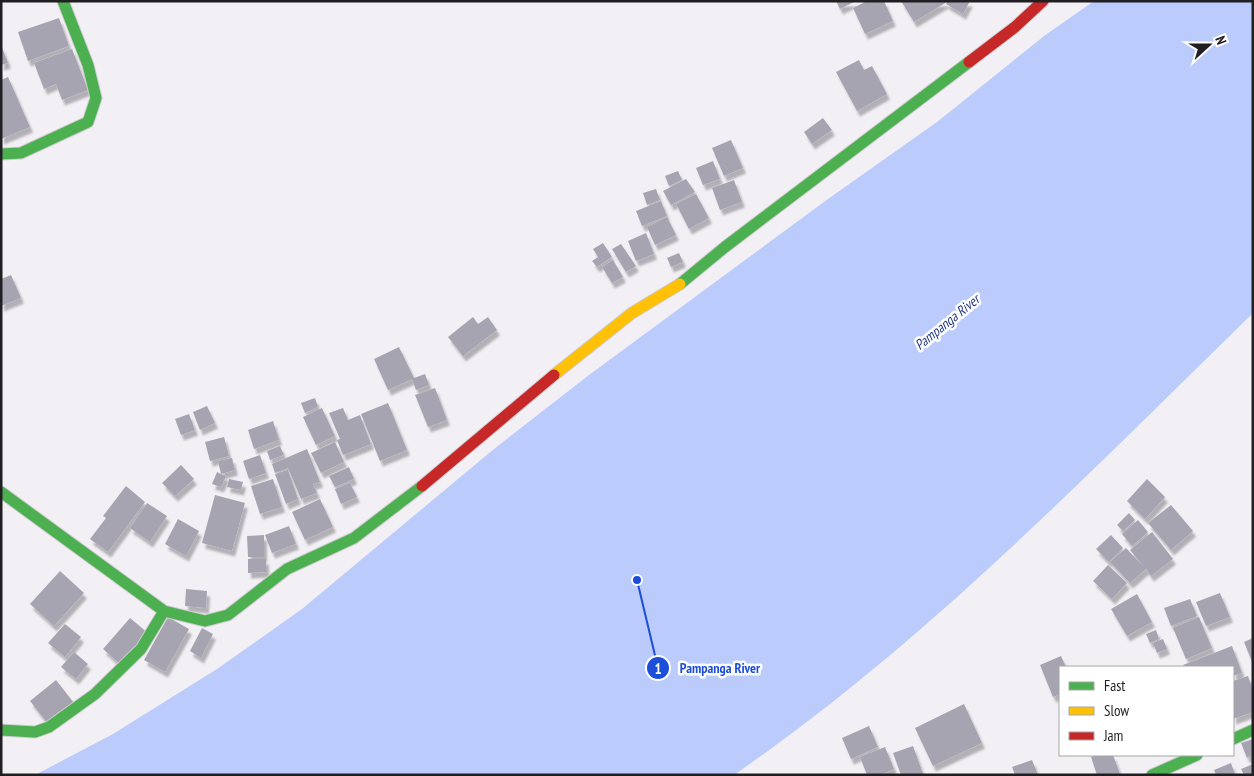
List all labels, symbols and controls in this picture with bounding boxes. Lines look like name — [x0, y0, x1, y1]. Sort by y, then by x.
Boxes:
north arrow — [1184, 20, 1234, 70]
text: N — [1211, 34, 1231, 47]
water label: Pampanga River — [911, 289, 985, 354]
callout: Pampanga River — [645, 654, 771, 683]
text: 1 — [654, 659, 662, 678]
text: Pampanga River — [680, 659, 761, 677]
legend — [1059, 666, 1234, 756]
text: Fast — [1104, 676, 1125, 695]
text: Slow — [1104, 701, 1129, 720]
text: Jam — [1103, 726, 1123, 745]

